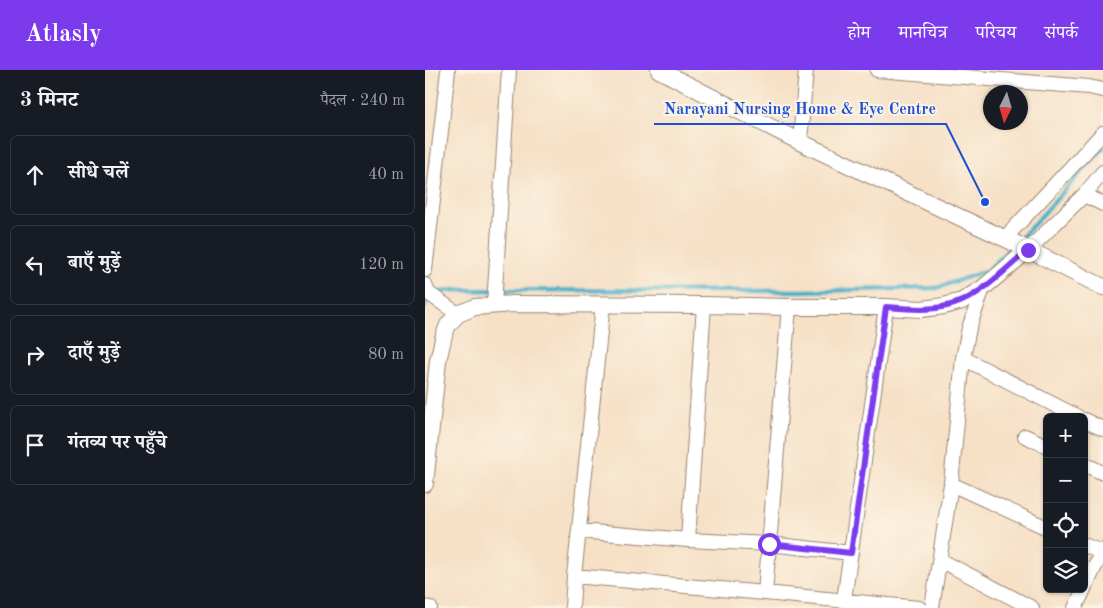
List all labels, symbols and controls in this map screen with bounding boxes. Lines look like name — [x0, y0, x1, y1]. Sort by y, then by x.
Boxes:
text: Atlasly — [25, 23, 102, 47]
text: होम — [848, 24, 871, 42]
text: मानचित्र — [899, 24, 947, 42]
text: परिचय — [975, 24, 1016, 42]
text: संपर्क — [1044, 24, 1078, 42]
north arrow — [983, 85, 1028, 130]
text: 3 मिनट — [20, 90, 78, 111]
text: पैदल · 240 m — [320, 93, 405, 109]
callout: Narayani Nursing Home & Eye Centre — [654, 93, 946, 124]
text: Narayani Nursing Home & Eye Centre — [664, 102, 936, 118]
icon: ahead — [21, 161, 49, 189]
text: सीधे चलें — [68, 164, 128, 183]
text: 40 m — [368, 167, 404, 183]
route end — [1017, 239, 1040, 262]
icon: left — [21, 251, 49, 279]
text: बाएँ मुड़ें — [68, 254, 120, 273]
text: 120 m — [359, 257, 404, 273]
icon: right — [21, 341, 49, 369]
text: दाएँ मुड़ें — [68, 344, 120, 363]
text: 80 m — [368, 347, 404, 363]
map controls — [1043, 413, 1088, 593]
button: + — [1043, 413, 1088, 458]
icon: arrive — [21, 431, 49, 459]
text: गंतव्य पर पहुँचे — [68, 434, 167, 453]
button: − — [1043, 458, 1088, 503]
button: locate — [1043, 503, 1088, 548]
route start — [758, 533, 781, 556]
button: layers — [1043, 548, 1088, 593]

